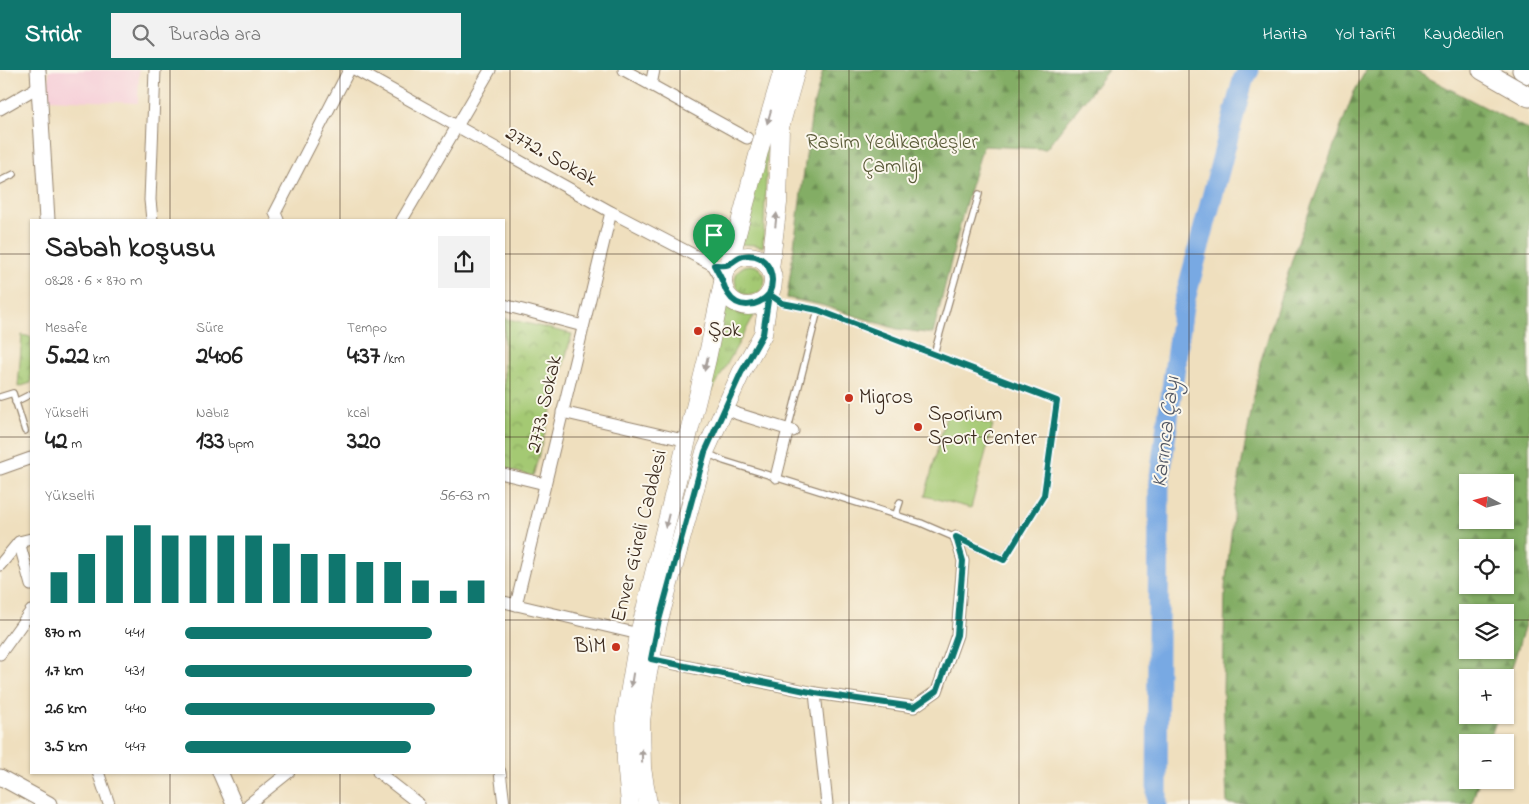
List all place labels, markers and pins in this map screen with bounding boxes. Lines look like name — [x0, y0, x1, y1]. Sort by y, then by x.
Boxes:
pin — [693, 214, 735, 265]
place label: Şok — [708, 316, 742, 346]
marker: Şok — [692, 325, 704, 337]
place label: Migros — [859, 383, 913, 415]
marker: Migros — [843, 392, 855, 404]
place label: Sporium Sport Center — [928, 400, 1037, 454]
marker: Sporium Sport Center — [912, 421, 924, 433]
place label: BİM — [573, 632, 606, 662]
marker: BİM — [610, 641, 622, 653]

